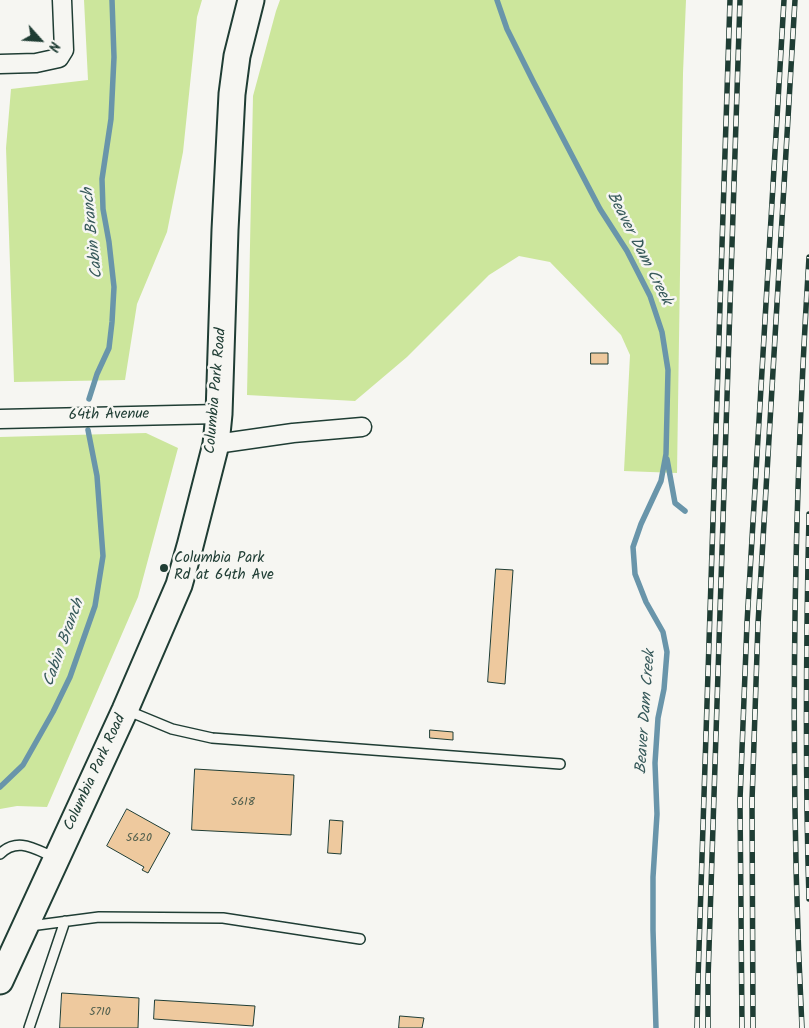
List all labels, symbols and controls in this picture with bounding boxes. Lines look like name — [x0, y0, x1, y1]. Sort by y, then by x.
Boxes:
north arrow — [15, 15, 65, 65]
text: N — [42, 38, 65, 55]
water label: Cabin Branch — [80, 187, 108, 279]
water label: Beaver Dam Creek — [601, 189, 675, 309]
street label: Columbia Park Road — [203, 327, 231, 455]
street label: 64th Avenue — [69, 406, 149, 426]
place label: Columbia Park Rd at 64th Ave — [174, 550, 274, 585]
marker: Columbia Park Rd at 64th Ave — [158, 562, 170, 574]
water label: Cabin Branch — [40, 597, 90, 689]
water label: Beaver Dam Creek — [633, 649, 661, 775]
street label: Columbia Park Road — [61, 712, 131, 834]
house number: 5618 — [231, 796, 255, 810]
house number: 5620 — [126, 832, 152, 846]
house number: 5710 — [89, 1006, 111, 1020]

